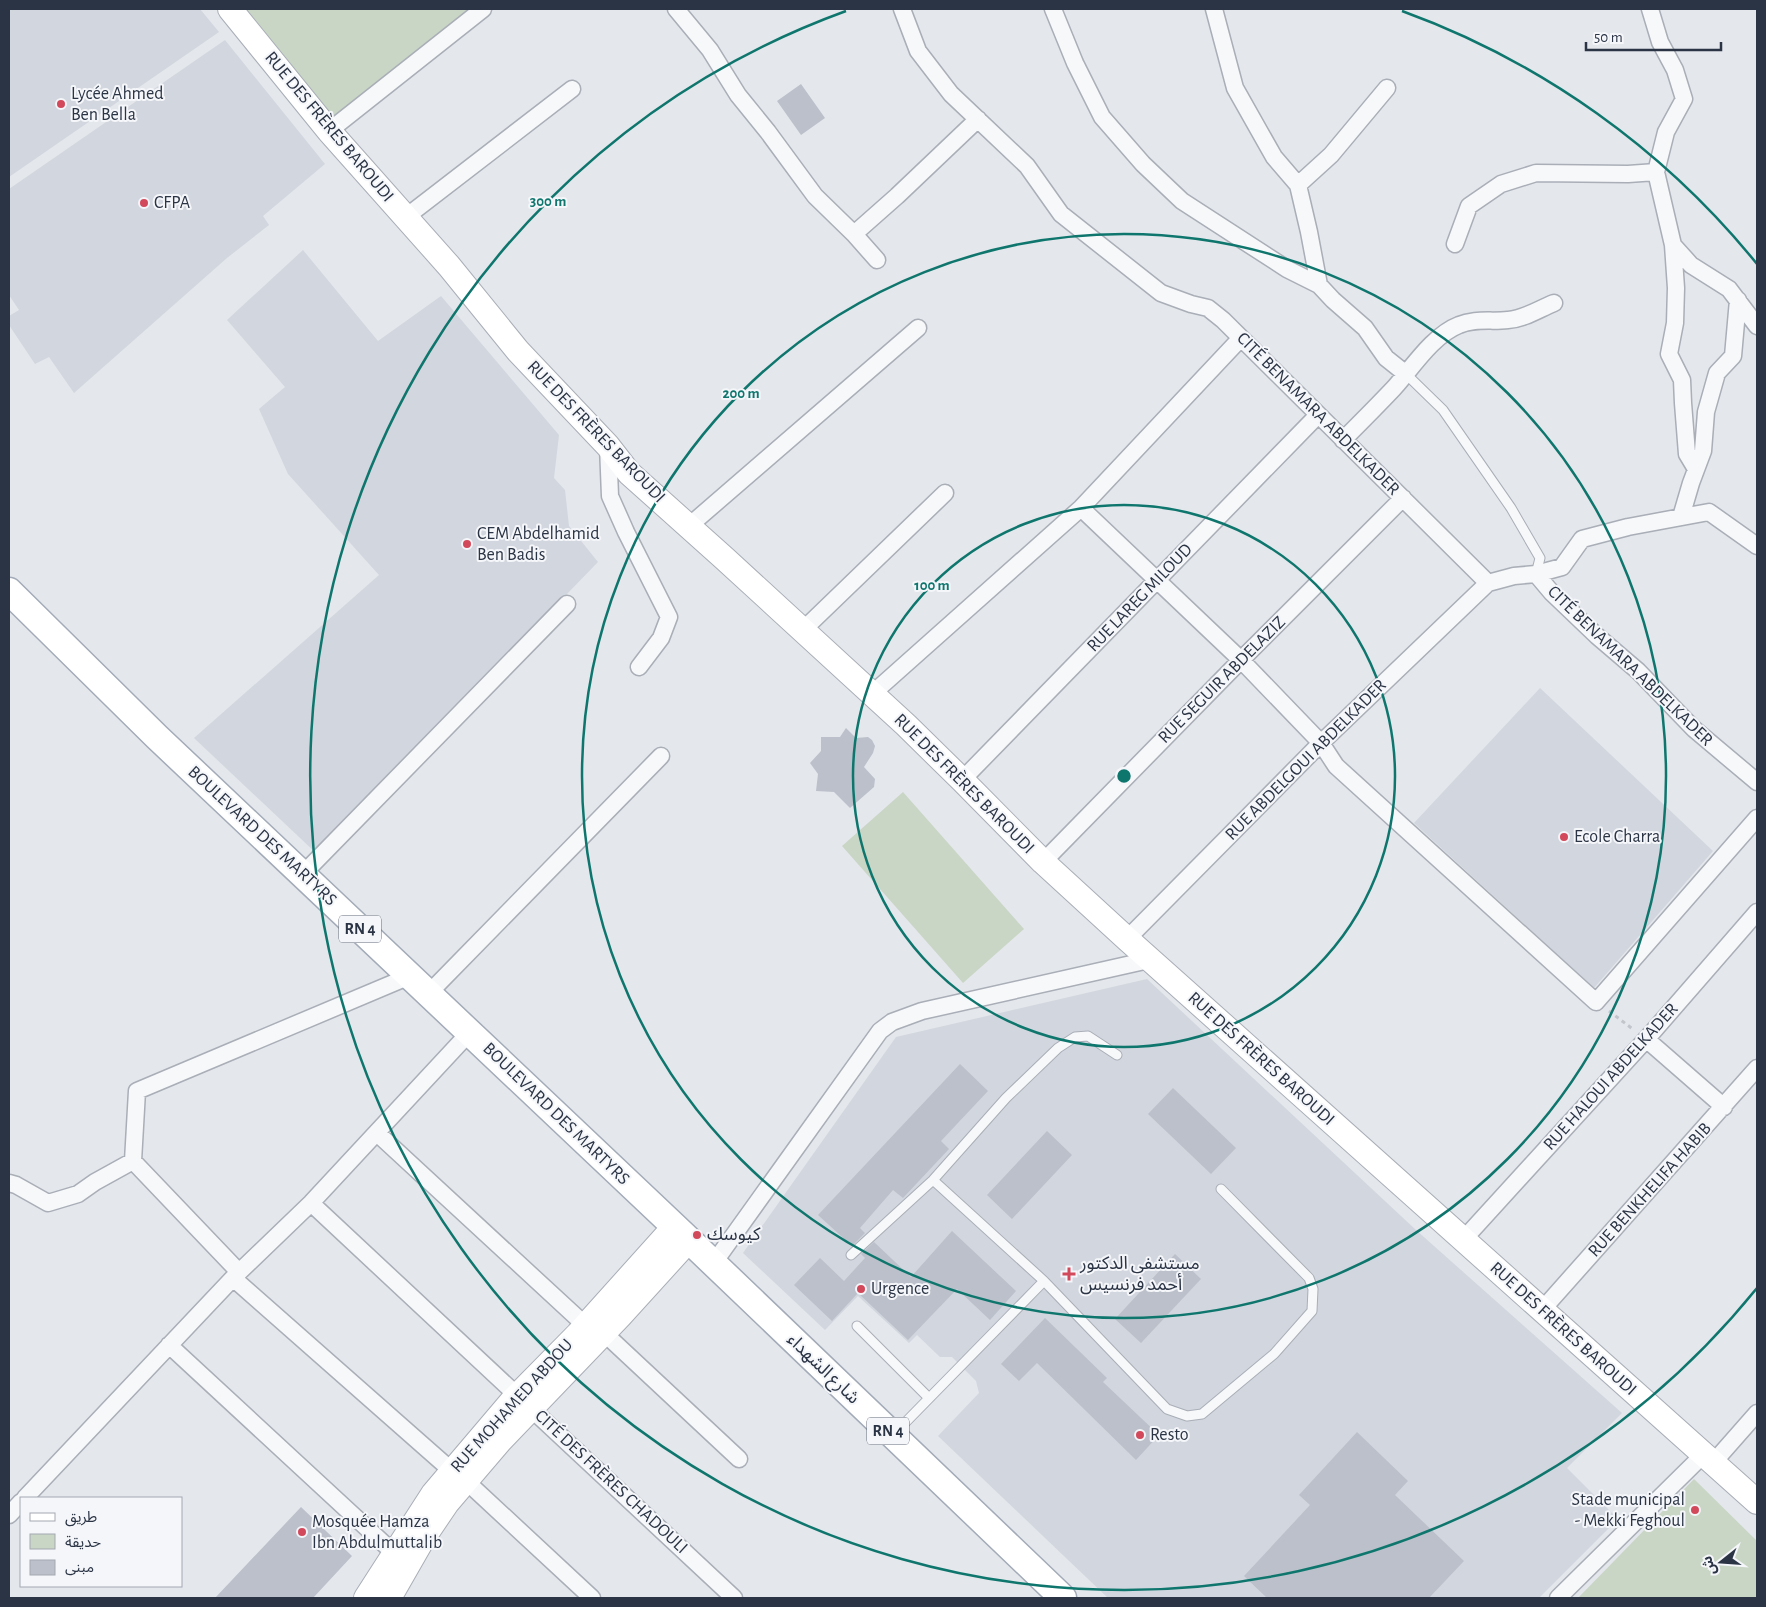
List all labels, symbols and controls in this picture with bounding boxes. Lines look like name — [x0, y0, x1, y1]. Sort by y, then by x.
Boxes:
scale bar — [1586, 20, 1721, 52]
text: 50 m — [1594, 30, 1623, 45]
street label: RUE DES FRÈRES BAROUDI — [261, 47, 399, 206]
place label: Lycée Ahmed Ben Bella — [71, 85, 164, 124]
marker: Lycée Ahmed Ben Bella — [55, 98, 67, 110]
place label: CFPA — [154, 194, 191, 212]
text: 300 m — [530, 194, 566, 209]
marker: CFPA — [138, 197, 150, 209]
street label: CITÉ BENAMARA ABDELKADER — [1233, 327, 1405, 499]
street label: RUE DES FRÈRES BAROUDI — [524, 355, 671, 507]
text: 200 m — [722, 386, 760, 401]
place label: CEM Abdelhamid Ben Badis — [477, 525, 600, 564]
marker: CEM Abdelhamid Ben Badis — [461, 538, 473, 550]
street label: RUE LAREG MILOUD — [1084, 540, 1196, 656]
text: 100 m — [914, 578, 950, 593]
street label: CITÉ BENAMARA ABDELKADER — [1544, 580, 1718, 750]
street label: RUE SEGUIR ABDELAZIZ — [1155, 613, 1289, 747]
street label: RUE ABDELGOUI ABDELKADER — [1222, 676, 1390, 844]
street label: RUE DES FRÈRES BAROUDI — [890, 708, 1040, 858]
street label: BOULEVARD DES MARTYRS — [184, 763, 340, 909]
centre of rings — [1115, 767, 1133, 785]
place label: Ecole Charra — [1574, 828, 1660, 846]
marker: Ecole Charra — [1558, 831, 1570, 843]
road number: RN 4 — [339, 916, 381, 942]
street label: RUE DES FRÈRES BAROUDI — [1184, 987, 1340, 1129]
street label: RUE HALOUI ABDELKADER — [1540, 1000, 1682, 1154]
street label: BOULEVARD DES MARTYRS — [479, 1040, 633, 1188]
street label: RUE BENKHELIFA HABIB — [1585, 1119, 1715, 1261]
place label: كيوسك — [707, 1226, 761, 1245]
marker: كيوسك — [691, 1229, 703, 1241]
place label: مستشفى الدكتور أحمد فرنسيس — [1079, 1255, 1200, 1295]
street label: RUE DES FRÈRES BAROUDI — [1486, 1257, 1642, 1399]
marker: مستشفى الدكتور أحمد فرنسيس — [1062, 1267, 1076, 1281]
place label: Urgence — [871, 1280, 929, 1298]
marker: Urgence — [855, 1283, 867, 1295]
street label: شارع الشهداء — [781, 1330, 863, 1411]
street label: RUE MOHAMED ABDOU — [448, 1336, 576, 1476]
street label: CITÉ DES FRÈRES CHADOULI — [531, 1405, 693, 1557]
road number: RN 4 — [867, 1418, 909, 1444]
place label: Resto — [1150, 1426, 1189, 1444]
marker: Resto — [1134, 1429, 1146, 1441]
place label: Stade municipal - Mekki Feghoul — [1572, 1491, 1685, 1530]
legend — [20, 1497, 182, 1587]
marker: Stade municipal - Mekki Feghoul — [1689, 1504, 1701, 1516]
text: طريق — [65, 1510, 97, 1527]
place label: Mosquée Hamza Ibn Abdulmuttalib — [312, 1513, 442, 1552]
marker: Mosquée Hamza Ibn Abdulmuttalib — [296, 1526, 308, 1538]
text: حديقة — [65, 1535, 101, 1550]
north arrow — [1696, 1537, 1746, 1587]
text: ش — [1700, 1554, 1719, 1577]
text: مبنى — [65, 1560, 94, 1576]

